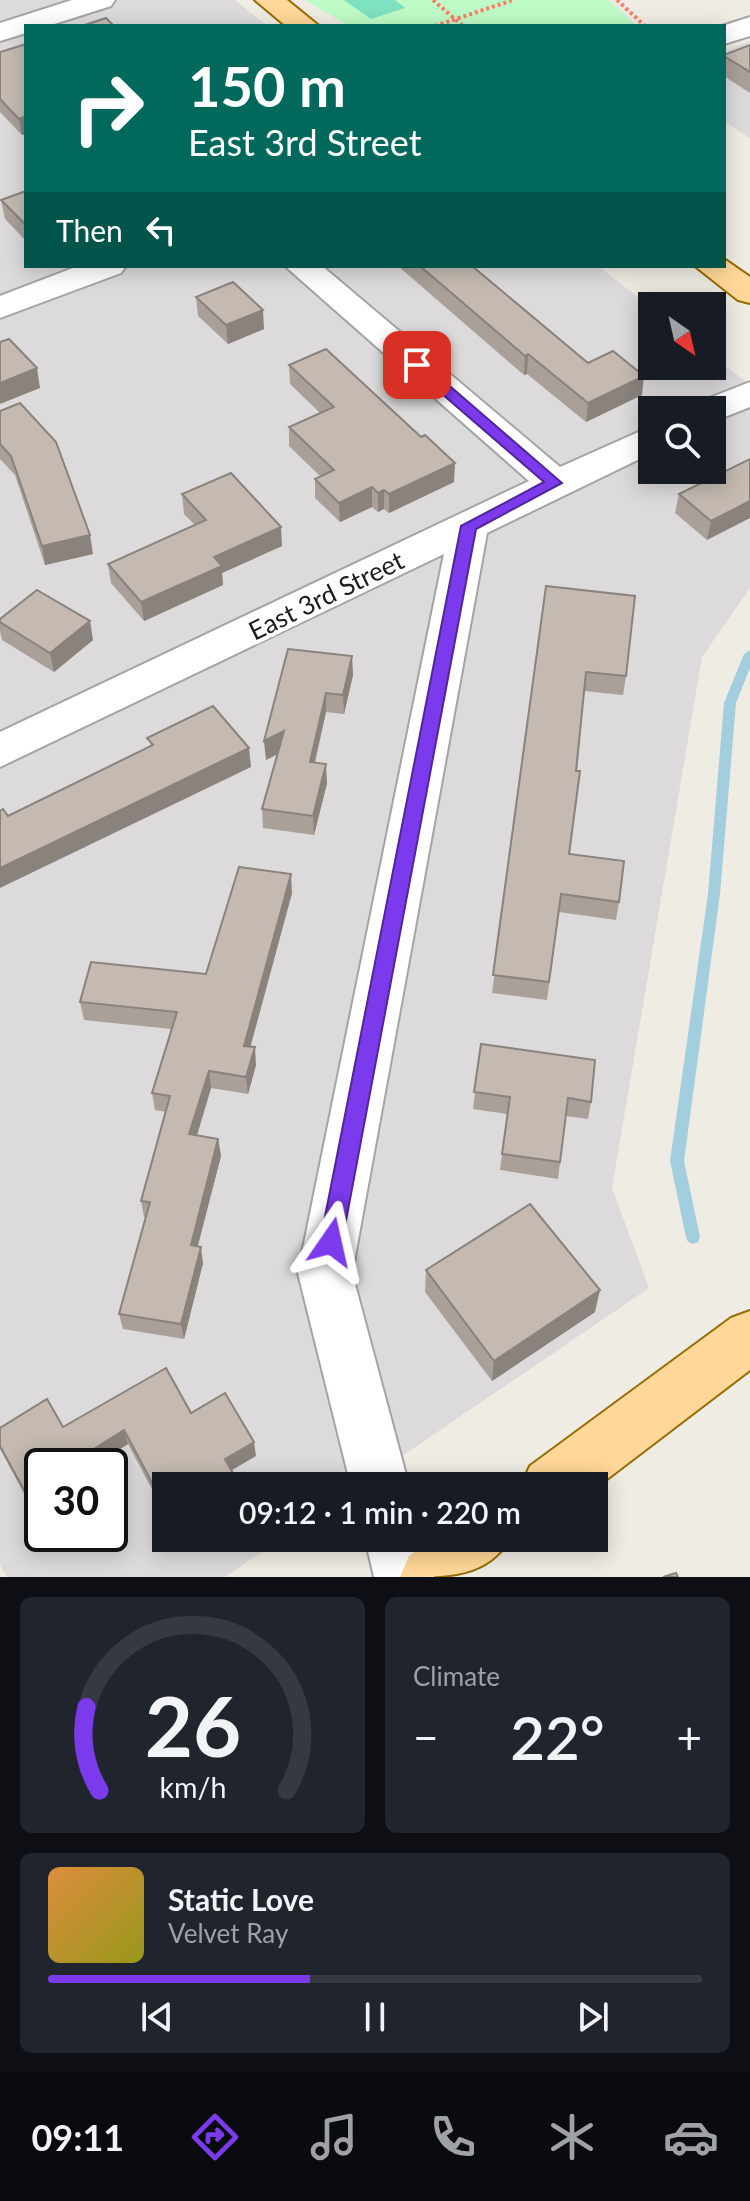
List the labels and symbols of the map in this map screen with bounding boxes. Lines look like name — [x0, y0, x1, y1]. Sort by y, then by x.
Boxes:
north arrow — [638, 292, 726, 380]
pin — [383, 331, 451, 399]
street label: East 3rd Street — [243, 543, 409, 646]
position arrow — [289, 1200, 373, 1284]
speed limit sign: 30 — [24, 1448, 128, 1552]

